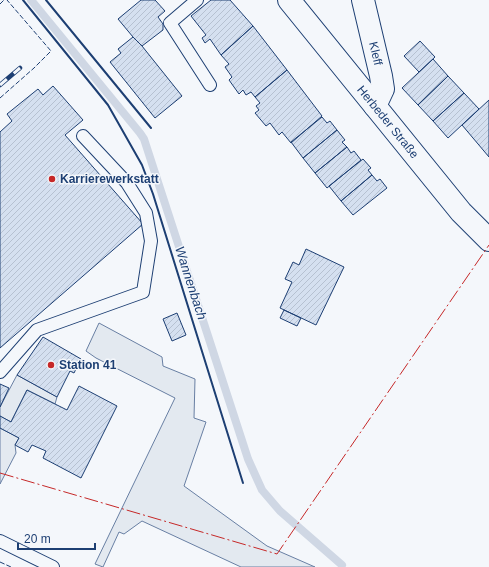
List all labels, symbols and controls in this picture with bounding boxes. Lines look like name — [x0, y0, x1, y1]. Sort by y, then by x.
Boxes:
street label: Kleff — [366, 40, 385, 67]
street label: Herbeder Straße — [354, 83, 422, 161]
place label: Karrierewerkstatt — [60, 172, 159, 186]
marker: Karrierewerkstatt — [47, 174, 57, 184]
water label: Wannenbach — [172, 244, 210, 322]
place label: Station 41 — [59, 358, 117, 372]
marker: Station 41 — [46, 360, 56, 370]
scale bar — [18, 525, 95, 551]
text: 20 m — [24, 532, 51, 546]

